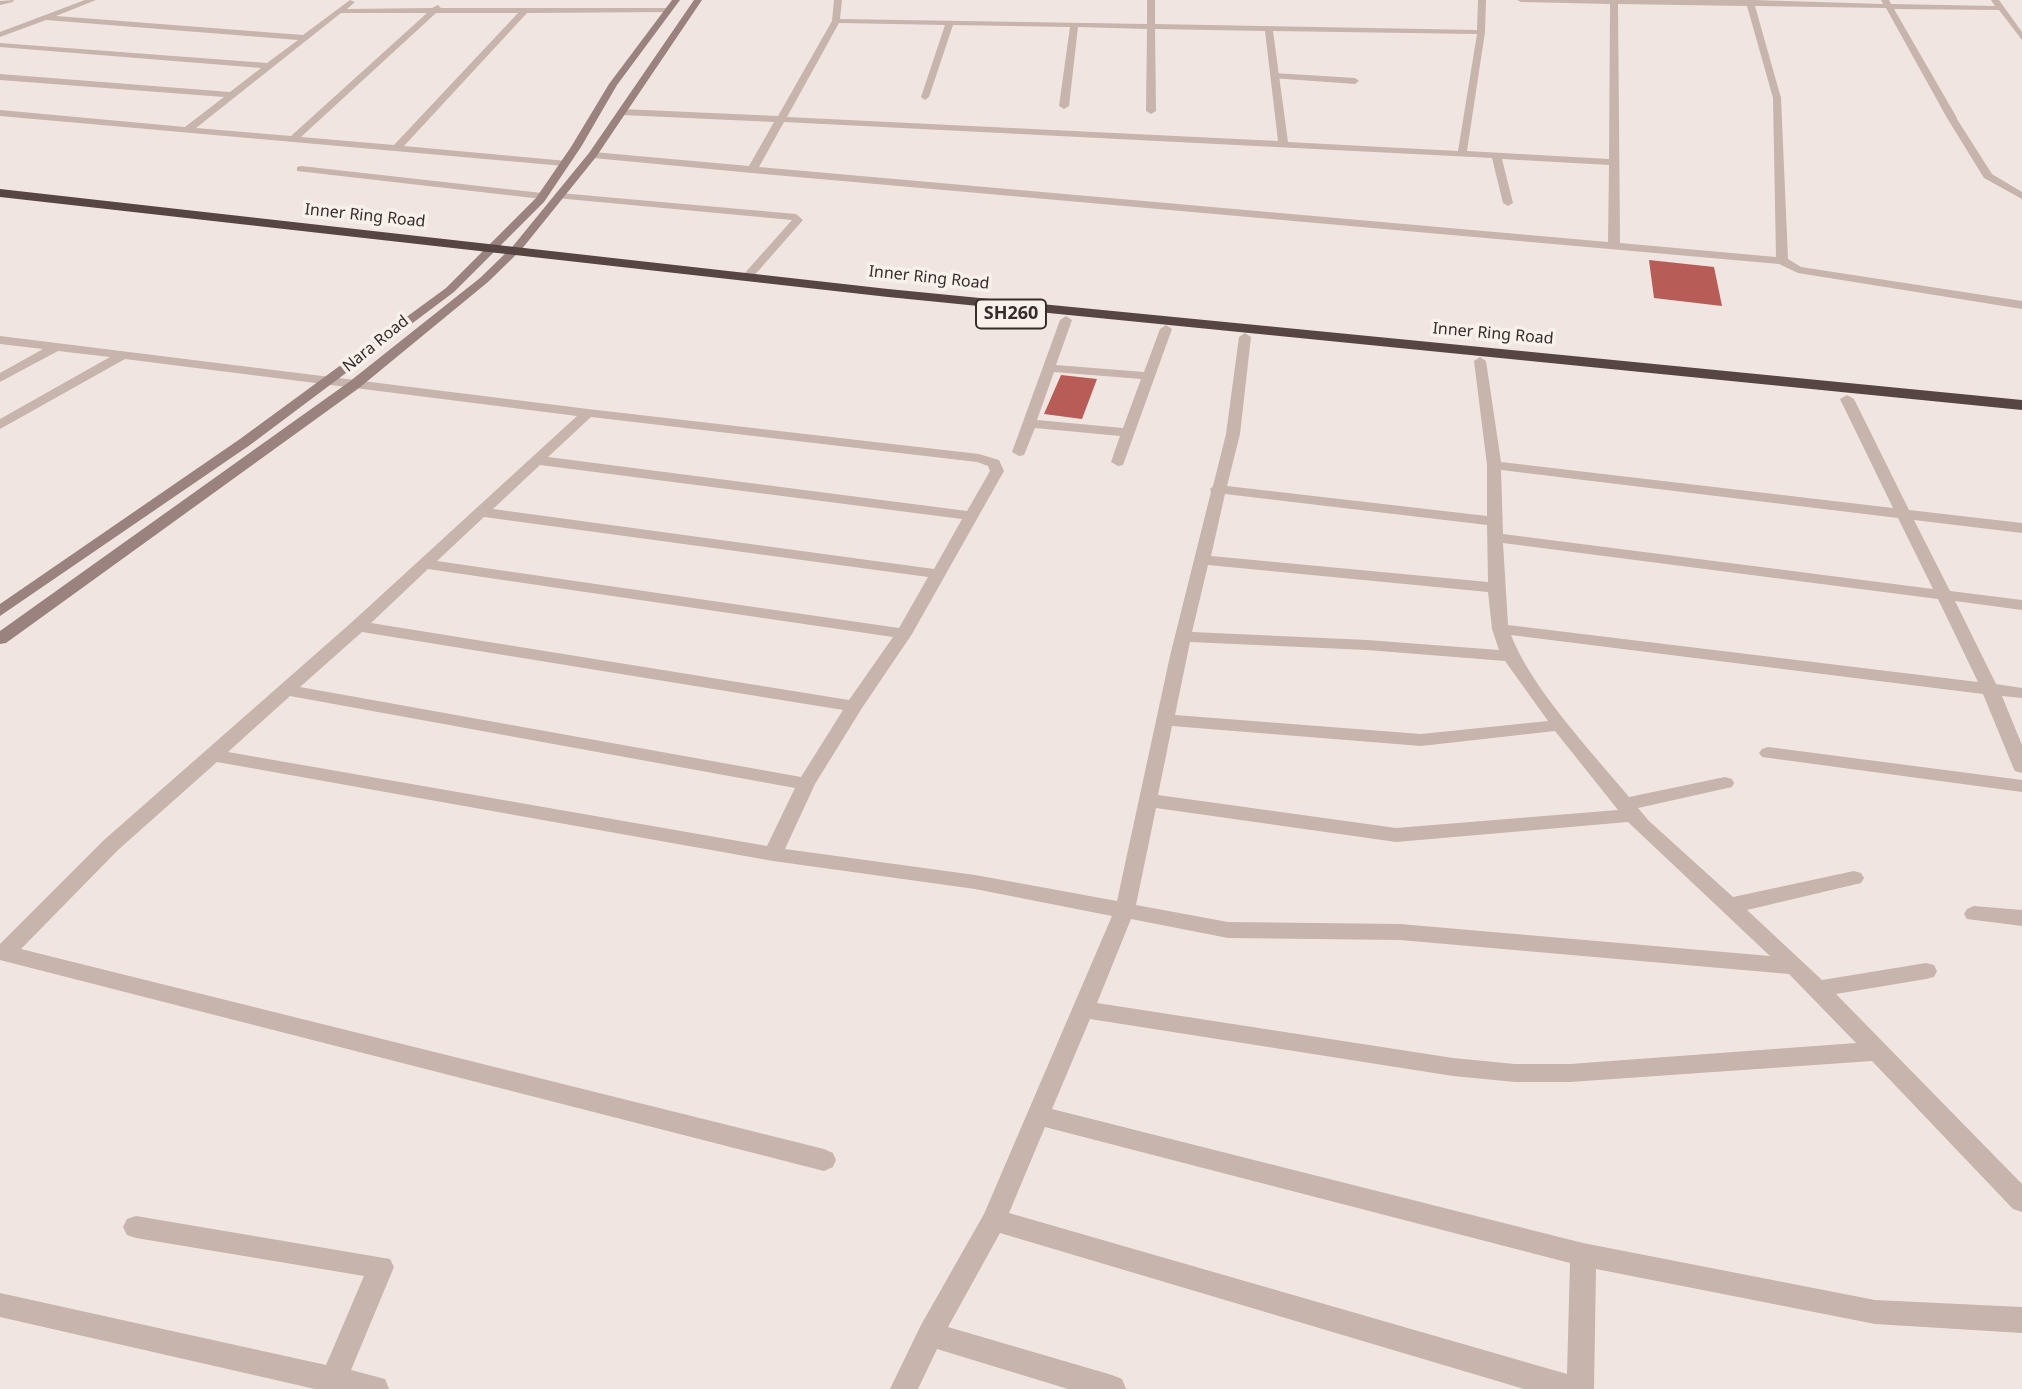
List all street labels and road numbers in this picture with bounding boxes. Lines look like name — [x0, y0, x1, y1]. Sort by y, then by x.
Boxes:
street label: Inner Ring Road — [304, 200, 426, 232]
street label: Inner Ring Road — [868, 262, 990, 294]
road number: SH260 — [976, 300, 1046, 328]
street label: Nara Road — [339, 312, 413, 376]
street label: Inner Ring Road — [1432, 319, 1554, 349]

